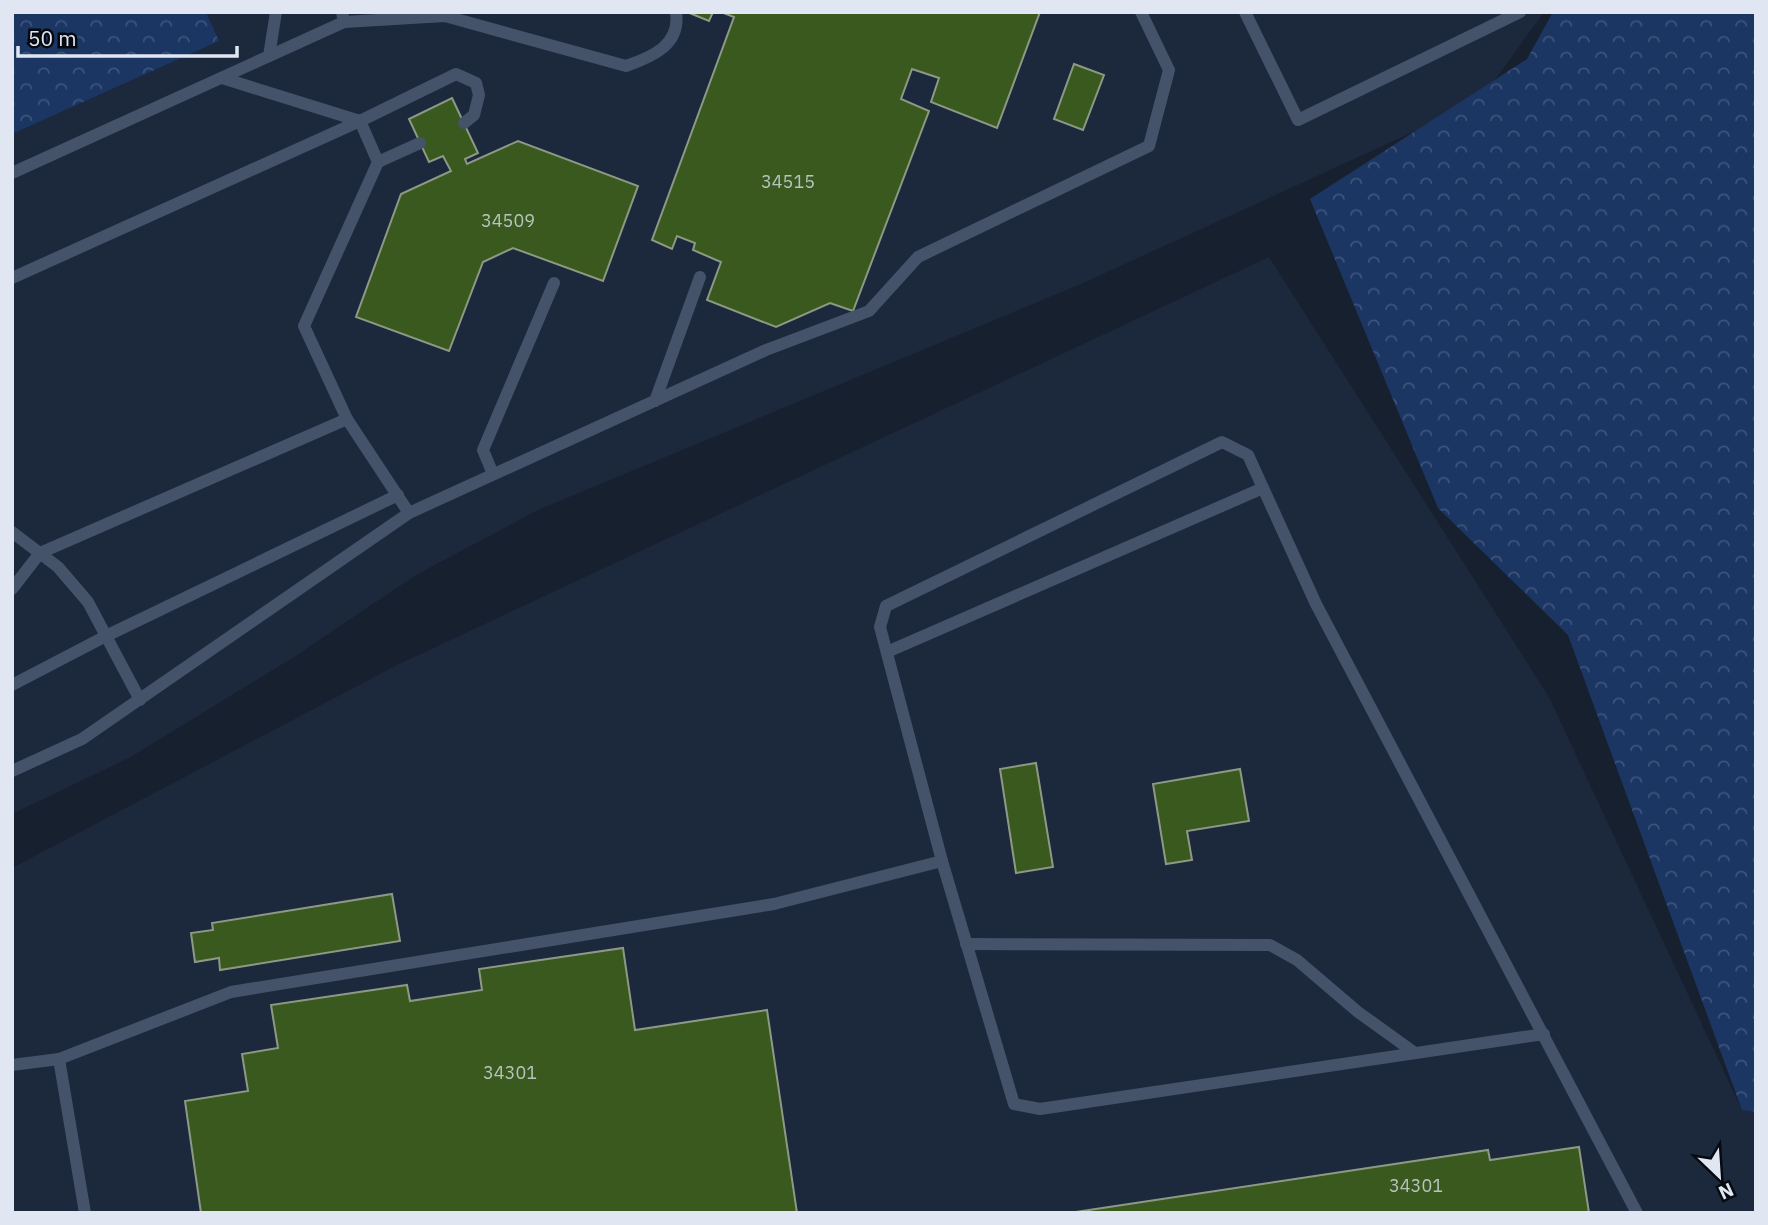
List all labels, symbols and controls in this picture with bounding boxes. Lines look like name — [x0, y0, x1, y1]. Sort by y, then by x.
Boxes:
scale bar — [18, 14, 236, 58]
text: 50 m — [28, 24, 77, 52]
house number: 34515 — [761, 170, 815, 193]
house number: 34509 — [481, 209, 535, 232]
house number: 34301 — [483, 1061, 537, 1084]
north arrow — [1684, 1141, 1754, 1211]
house number: 34301 — [1389, 1174, 1443, 1197]
text: N — [1715, 1178, 1737, 1205]

